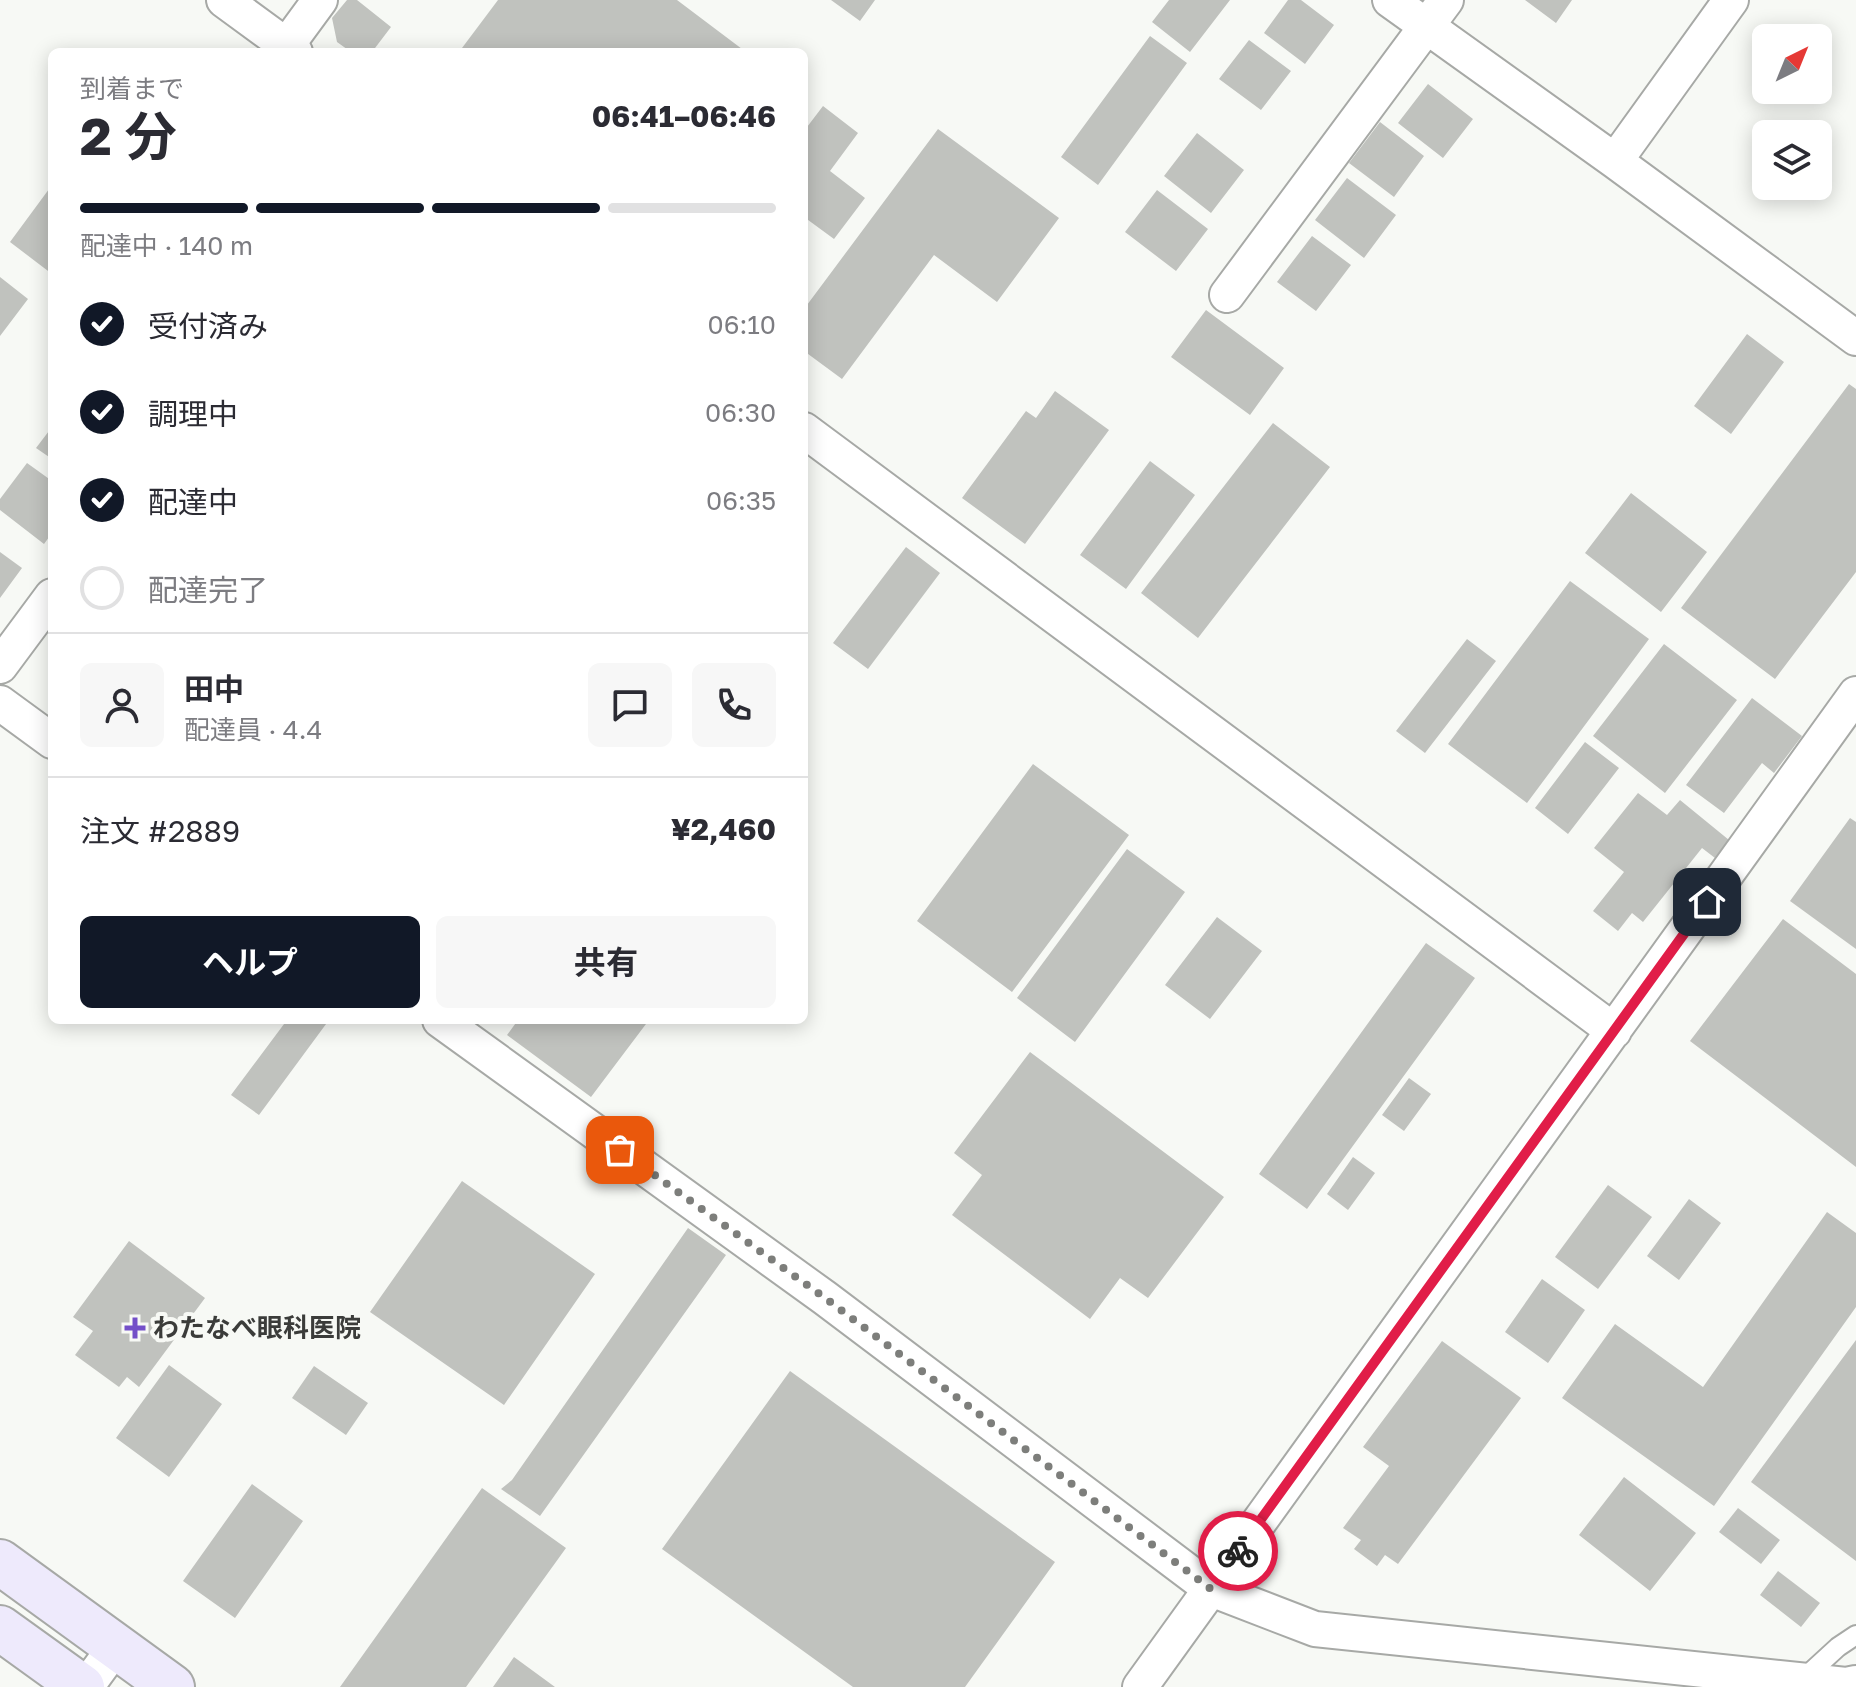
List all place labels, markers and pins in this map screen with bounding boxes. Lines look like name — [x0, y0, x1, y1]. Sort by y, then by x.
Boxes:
pin — [1673, 868, 1741, 936]
pin — [586, 1116, 654, 1184]
place label: わたなべ眼科医院 — [153, 1312, 361, 1343]
marker: わたなべ眼科医院 — [124, 1317, 146, 1339]

